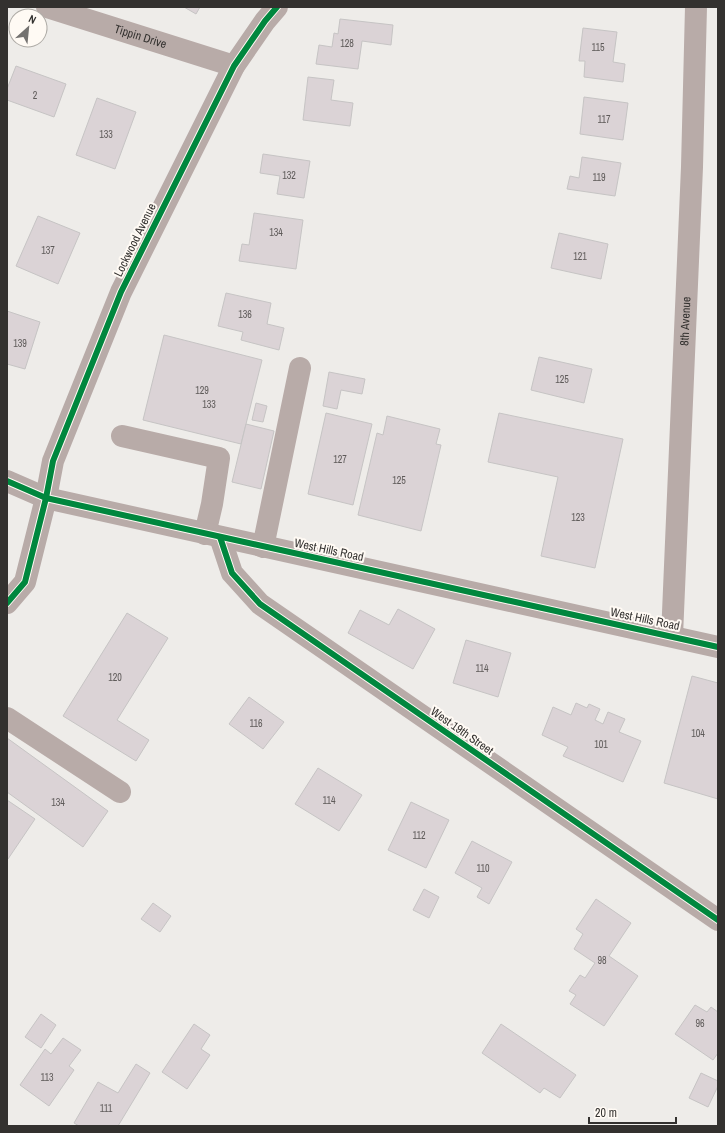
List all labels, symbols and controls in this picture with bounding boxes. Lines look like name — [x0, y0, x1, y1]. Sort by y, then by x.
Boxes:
north arrow — [8, 8, 48, 48]
text: N — [26, 11, 39, 27]
street label: Tippin Drive — [112, 21, 169, 52]
house number: 128 — [340, 37, 354, 50]
house number: 115 — [591, 41, 605, 54]
house number: 2 — [33, 89, 38, 102]
house number: 117 — [597, 113, 611, 126]
house number: 133 — [99, 128, 113, 141]
house number: 132 — [282, 169, 296, 182]
house number: 119 — [592, 171, 606, 184]
street label: Lockwood Avenue — [110, 201, 160, 279]
house number: 134 — [269, 226, 283, 239]
house number: 137 — [41, 244, 55, 257]
house number: 121 — [573, 250, 587, 263]
street label: 8th Avenue — [676, 296, 694, 346]
house number: 136 — [238, 308, 252, 321]
house number: 139 — [13, 337, 27, 350]
house number: 125 — [555, 373, 569, 386]
house number: 129 — [195, 384, 209, 397]
house number: 133 — [202, 398, 216, 411]
house number: 127 — [333, 453, 347, 466]
house number: 125 — [392, 474, 406, 487]
house number: 123 — [571, 511, 585, 524]
street label: West Hills Road — [293, 535, 365, 565]
street label: West Hills Road — [609, 604, 681, 634]
house number: 114 — [475, 662, 489, 675]
house number: 120 — [108, 671, 122, 684]
street label: West 19th Street — [427, 703, 497, 759]
house number: 116 — [249, 717, 263, 730]
house number: 104 — [691, 727, 705, 740]
house number: 101 — [594, 738, 608, 751]
house number: 114 — [322, 794, 336, 807]
house number: 134 — [51, 796, 65, 809]
house number: 112 — [412, 829, 426, 842]
house number: 110 — [476, 862, 490, 875]
house number: 98 — [597, 954, 607, 967]
house number: 96 — [695, 1017, 705, 1030]
house number: 113 — [40, 1071, 54, 1084]
scale bar — [589, 1099, 676, 1125]
house number: 111 — [100, 1102, 113, 1115]
text: 20 m — [595, 1105, 617, 1121]

